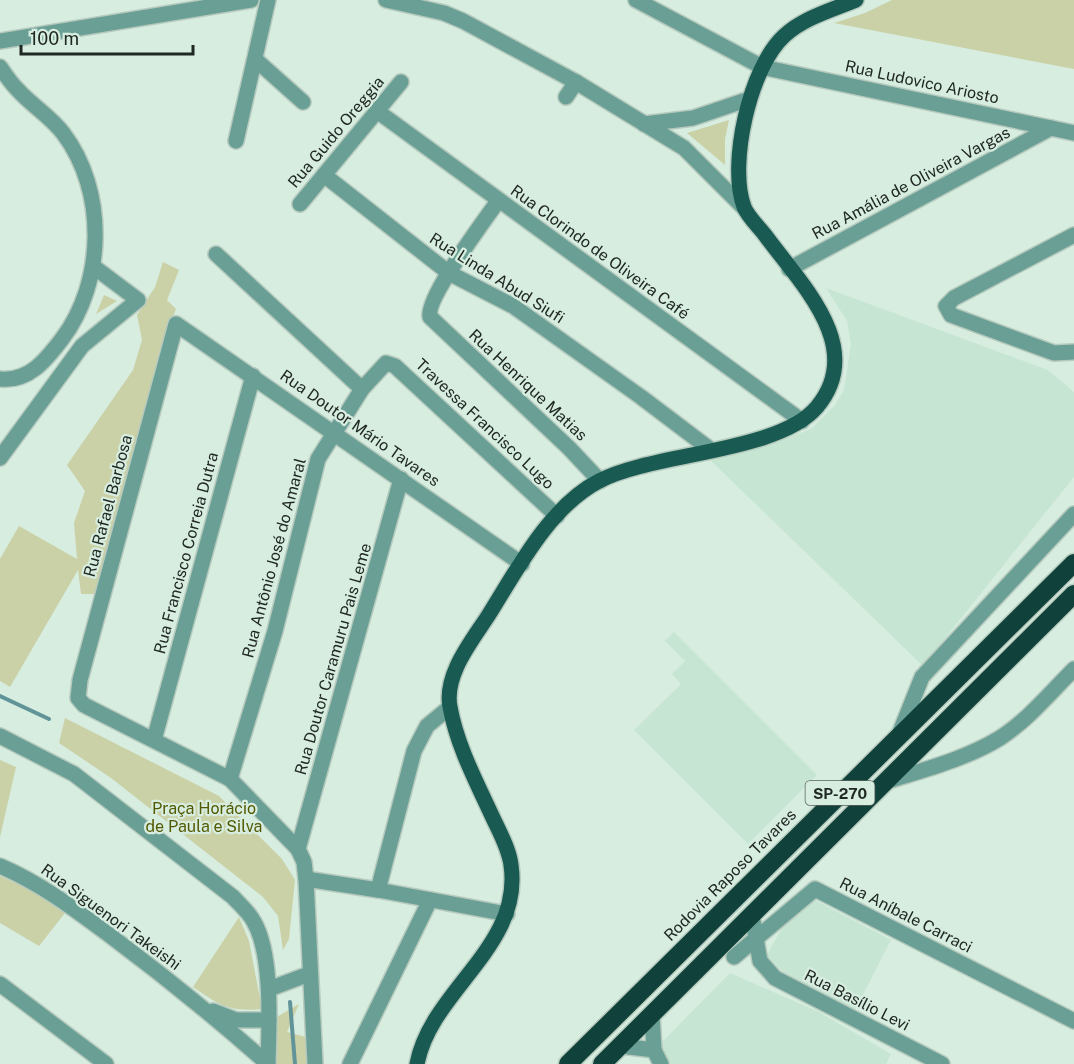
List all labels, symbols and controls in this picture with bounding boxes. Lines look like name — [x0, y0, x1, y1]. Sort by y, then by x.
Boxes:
scale bar — [21, 18, 194, 56]
text: 100 m — [30, 28, 79, 49]
street label: Rua Ludovico Ariosto — [843, 56, 1001, 108]
street label: Rua Guido Oreggia — [284, 72, 388, 192]
street label: Rua Amália de Oliveira Vargas — [809, 123, 1013, 243]
street label: Rua Clorindo de Oliveira Café — [507, 181, 693, 323]
street label: Rua Linda Abud Siufi — [426, 229, 568, 327]
street label: Rua Henrique Matias — [465, 325, 591, 445]
street label: Travessa Francisco Lugo — [412, 355, 558, 493]
street label: Rua Doutor Mário Tavares — [277, 366, 443, 490]
street label: Rua Rafael Barbosa — [80, 433, 136, 579]
street label: Rua Francisco Correia Dutra — [150, 450, 222, 656]
street label: Rua Antônio José do Amaral — [238, 456, 310, 660]
street label: Rua Doutor Caramuru Pais Leme — [291, 541, 375, 777]
road number: SP-270 — [806, 781, 874, 805]
park label: Praça Horácio de Paula e Silva — [146, 799, 262, 836]
street label: Rodovia Raposo Tavares — [660, 805, 800, 945]
street label: Rua Siguenori Takeishi — [37, 860, 185, 974]
street label: Rua Aníbale Carraci — [837, 873, 975, 957]
street label: Rua Basílio Levi — [801, 965, 913, 1035]

